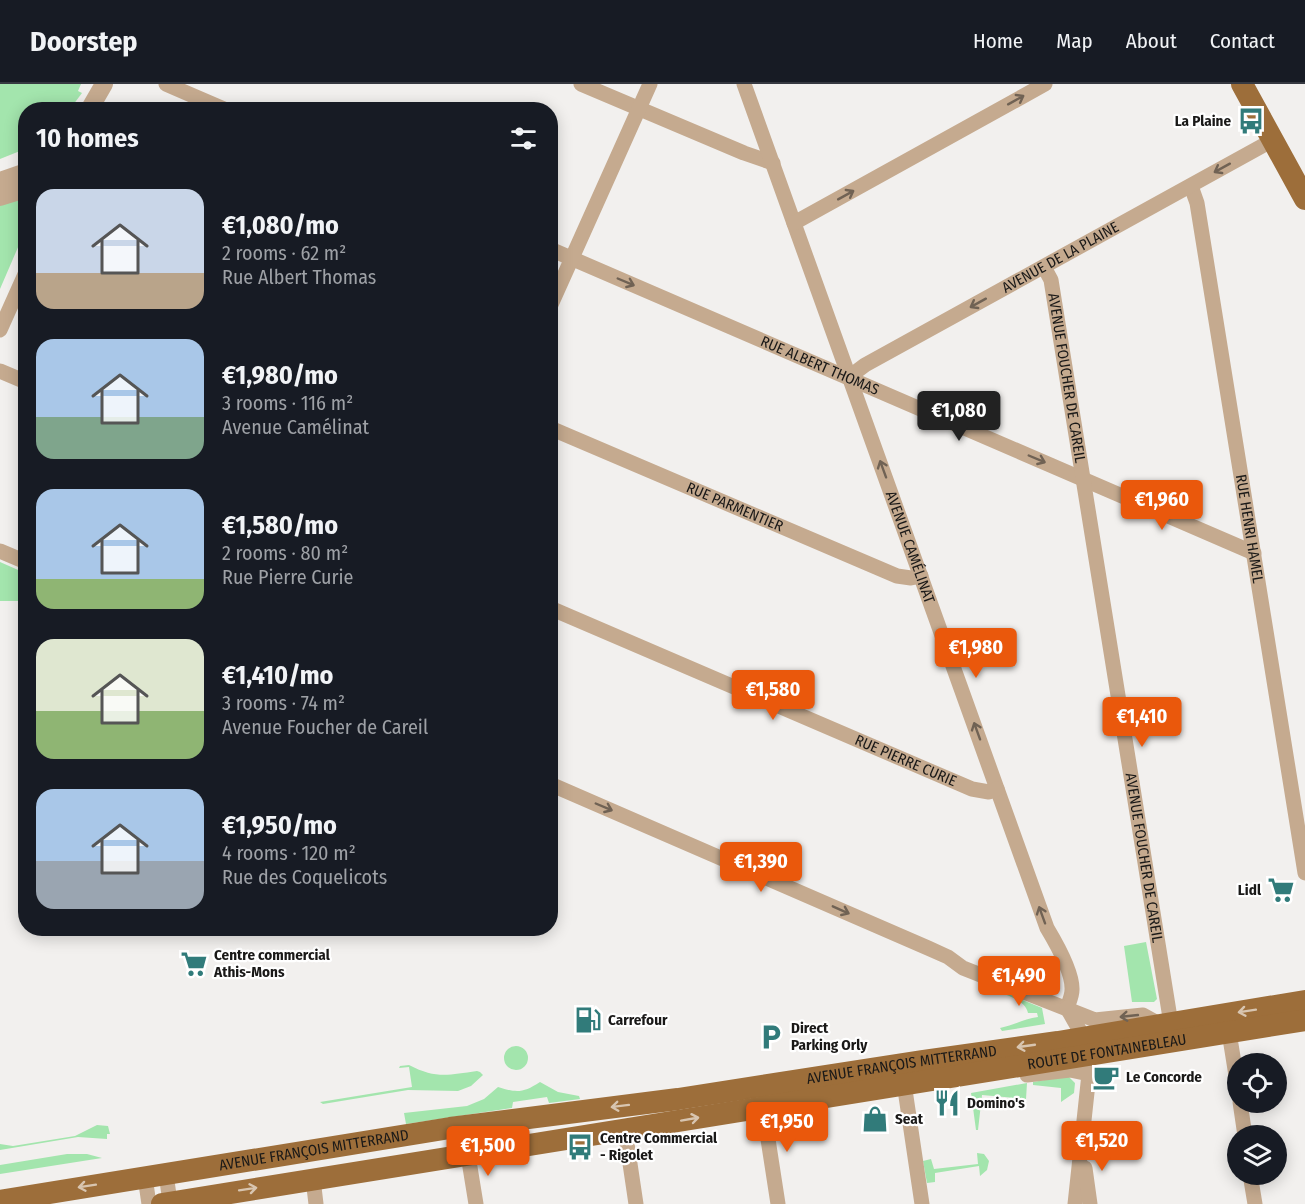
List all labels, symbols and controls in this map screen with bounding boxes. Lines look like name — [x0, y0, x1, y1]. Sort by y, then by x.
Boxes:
text: Doorstep — [30, 25, 138, 58]
text: Home — [973, 28, 1023, 54]
text: Map — [1056, 28, 1093, 54]
text: About — [1126, 28, 1177, 54]
text: Contact — [1210, 28, 1275, 54]
one-way arrow — [1007, 94, 1024, 106]
bus stop icon: La Plaine — [1236, 106, 1266, 136]
place label: La Plaine — [1175, 112, 1231, 130]
icon: filters — [507, 122, 540, 155]
text: 10 homes — [36, 123, 139, 154]
one-way arrow — [1214, 162, 1231, 174]
one-way arrow — [837, 188, 854, 200]
text: €1,080/mo — [222, 210, 339, 241]
icon: home — [84, 213, 156, 285]
street label: AVENUE DE LA PLAINE — [999, 218, 1122, 297]
text: 2 rooms · 62 m² — [222, 241, 346, 265]
text: Rue Albert Thomas — [222, 265, 376, 289]
one-way arrow — [617, 276, 635, 288]
street label: AVENUE FOUCHER DE CAREIL — [1044, 292, 1089, 464]
one-way arrow — [969, 298, 987, 309]
street label: RUE ALBERT THOMAS — [758, 332, 882, 399]
text: €1,980/mo — [222, 360, 338, 391]
icon: home — [84, 363, 156, 435]
text: 3 rooms · 116 m² — [222, 391, 353, 415]
pin: €1,080 — [910, 391, 1008, 442]
text: €1,080 — [931, 398, 987, 422]
text: Avenue Camélinat — [222, 415, 369, 439]
one-way arrow — [1028, 453, 1046, 465]
one-way arrow — [877, 460, 888, 478]
street label: RUE HENRI HAMEL — [1232, 473, 1267, 585]
street label: RUE PARMENTIER — [684, 478, 786, 535]
pin: €1,960 — [1113, 480, 1211, 531]
text: €1,960 — [1135, 487, 1189, 511]
street label: AVENUE CAMÉLINAT — [882, 489, 939, 606]
text: €1,580/mo — [222, 510, 338, 541]
icon: home — [84, 513, 156, 585]
text: 2 rooms · 80 m² — [222, 541, 348, 565]
text: Rue Pierre Curie — [222, 565, 353, 589]
pin: €1,980 — [927, 628, 1025, 679]
text: €1,980 — [949, 635, 1003, 659]
text: €1,410/mo — [222, 660, 333, 691]
icon: home — [84, 663, 156, 735]
pin: €1,580 — [724, 670, 822, 721]
text: €1,580 — [746, 677, 800, 701]
text: 3 rooms · 74 m² — [222, 691, 345, 715]
pin: €1,410 — [1093, 697, 1191, 748]
text: €1,410 — [1117, 704, 1167, 728]
text: Avenue Foucher de Careil — [222, 715, 428, 739]
one-way arrow — [970, 722, 981, 741]
street label: RUE PIERRE CURIE — [852, 731, 959, 790]
street label: AVENUE FOUCHER DE CAREIL — [1122, 772, 1167, 944]
one-way arrow — [595, 802, 613, 813]
text: €1,950/mo — [222, 810, 337, 841]
icon: home — [84, 813, 156, 885]
text: 4 rooms · 120 m² — [222, 841, 356, 865]
pin: €1,390 — [712, 842, 810, 893]
text: €1,390 — [734, 849, 788, 873]
text: Rue des Coquelicots — [222, 865, 387, 889]
supermarket icon: Lidl — [1266, 875, 1296, 905]
place label: Lidl — [1238, 881, 1262, 899]
one-way arrow — [831, 905, 850, 916]
one-way arrow — [1036, 906, 1047, 925]
place label: Centre commercial Athis-Mons — [213, 946, 331, 981]
supermarket icon: Centre commercial Athis-Mons — [179, 949, 209, 979]
pin: €1,490 — [970, 956, 1068, 1007]
text: €1,490 — [992, 963, 1046, 987]
fuel station icon: Carrefour — [573, 1005, 603, 1035]
one-way arrow — [1238, 1006, 1258, 1017]
place label: Carrefour — [608, 1011, 668, 1029]
one-way arrow — [1120, 1011, 1140, 1022]
place label: Direct Parking Orly — [791, 1019, 868, 1054]
parking icon: Direct Parking Orly — [756, 1022, 786, 1052]
street label: ROUTE DE FONTAINEBLEAU — [1026, 1030, 1188, 1074]
one-way arrow — [1017, 1041, 1037, 1052]
street label: AVENUE FRANÇOIS MITTERRAND — [805, 1042, 998, 1088]
map controls — [1227, 1053, 1287, 1185]
button: locate — [1227, 1053, 1287, 1113]
cafe icon: Le Concorde — [1091, 1062, 1121, 1092]
place label: Le Concorde — [1126, 1068, 1202, 1086]
restaurant icon: Domino's — [932, 1088, 962, 1118]
place label: Domino's — [967, 1094, 1025, 1112]
one-way arrow — [610, 1101, 630, 1112]
pin: €1,950 — [738, 1102, 836, 1153]
shop icon: Seat — [860, 1104, 890, 1134]
text: €1,950 — [760, 1109, 814, 1133]
place label: Seat — [895, 1110, 924, 1128]
one-way arrow — [680, 1113, 699, 1124]
pin: €1,520 — [1053, 1121, 1151, 1172]
button: layers — [1227, 1125, 1287, 1185]
street label: AVENUE FRANÇOIS MITTERRAND — [218, 1126, 410, 1174]
pin: €1,500 — [439, 1126, 537, 1177]
text: €1,520 — [1075, 1128, 1129, 1152]
place label: Centre Commercial - Rigolet — [600, 1129, 718, 1164]
bus stop icon: Centre Commercial - Rigolet — [565, 1132, 595, 1162]
text: €1,500 — [461, 1133, 515, 1157]
one-way arrow — [78, 1181, 97, 1192]
one-way arrow — [238, 1184, 258, 1195]

